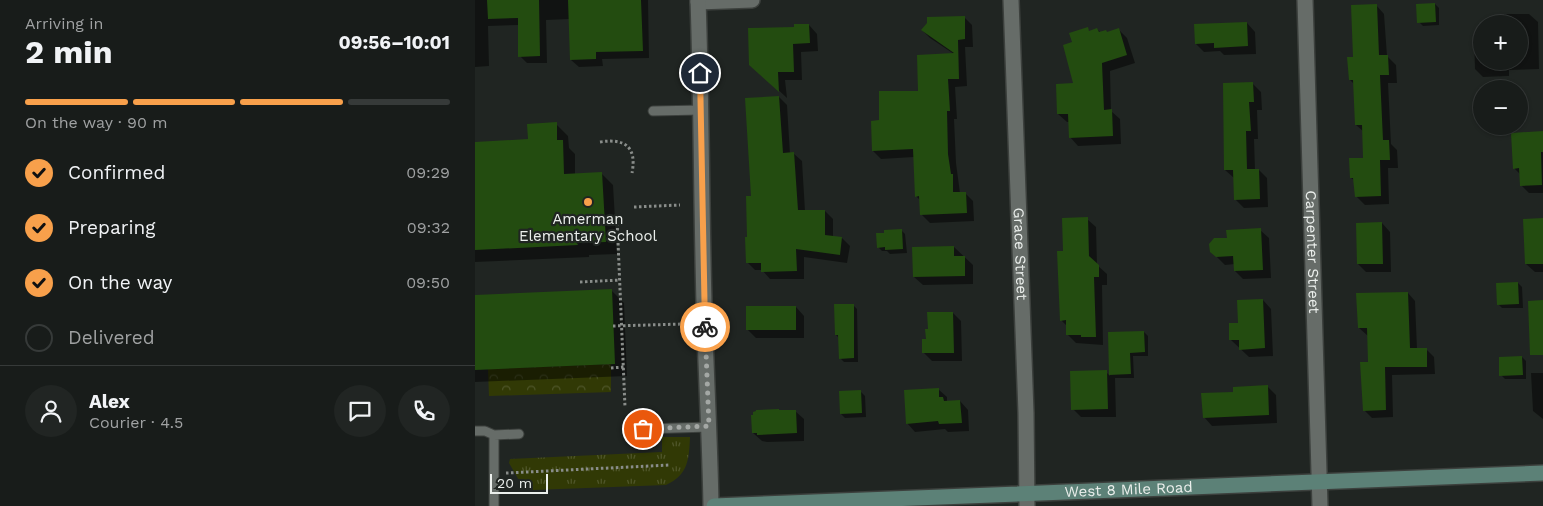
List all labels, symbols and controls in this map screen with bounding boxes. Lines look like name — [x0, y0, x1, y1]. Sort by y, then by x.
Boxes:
text: Arriving in — [25, 14, 103, 33]
map controls — [1473, 15, 1528, 135]
button: + — [1473, 15, 1528, 70]
text: 09:56–10:01 — [339, 31, 450, 54]
text: 2 min — [25, 33, 113, 71]
pin — [679, 52, 721, 94]
icon: home — [686, 59, 714, 87]
button: − — [1473, 80, 1528, 135]
text: On the way · 90 m — [25, 113, 168, 132]
icon: check — [25, 159, 53, 187]
text: Confirmed — [68, 161, 165, 184]
text: 09:29 — [406, 163, 450, 182]
street label: Carpenter Street — [1302, 190, 1323, 314]
marker: Amerman Elementary School — [582, 196, 594, 208]
street label: Grace Street — [1010, 207, 1031, 301]
place label: Amerman Elementary School — [519, 210, 658, 245]
icon: check — [25, 214, 53, 242]
text: Preparing — [68, 216, 155, 239]
text: 09:32 — [407, 218, 450, 237]
icon: check — [25, 269, 53, 297]
text: On the way — [68, 271, 172, 294]
text: 09:50 — [406, 273, 450, 292]
courier — [680, 302, 730, 352]
icon: bike — [691, 313, 719, 341]
text: Delivered — [68, 326, 155, 349]
button: person — [25, 385, 77, 437]
button: chat — [334, 385, 386, 437]
button: phone — [398, 385, 450, 437]
text: Alex — [89, 390, 130, 413]
pin — [622, 408, 664, 450]
text: Courier · 4.5 — [89, 413, 183, 432]
icon: bag — [629, 415, 657, 443]
scale bar — [490, 471, 547, 494]
text: 20 m — [497, 475, 532, 491]
street label: West 8 Mile Road — [1064, 478, 1193, 501]

